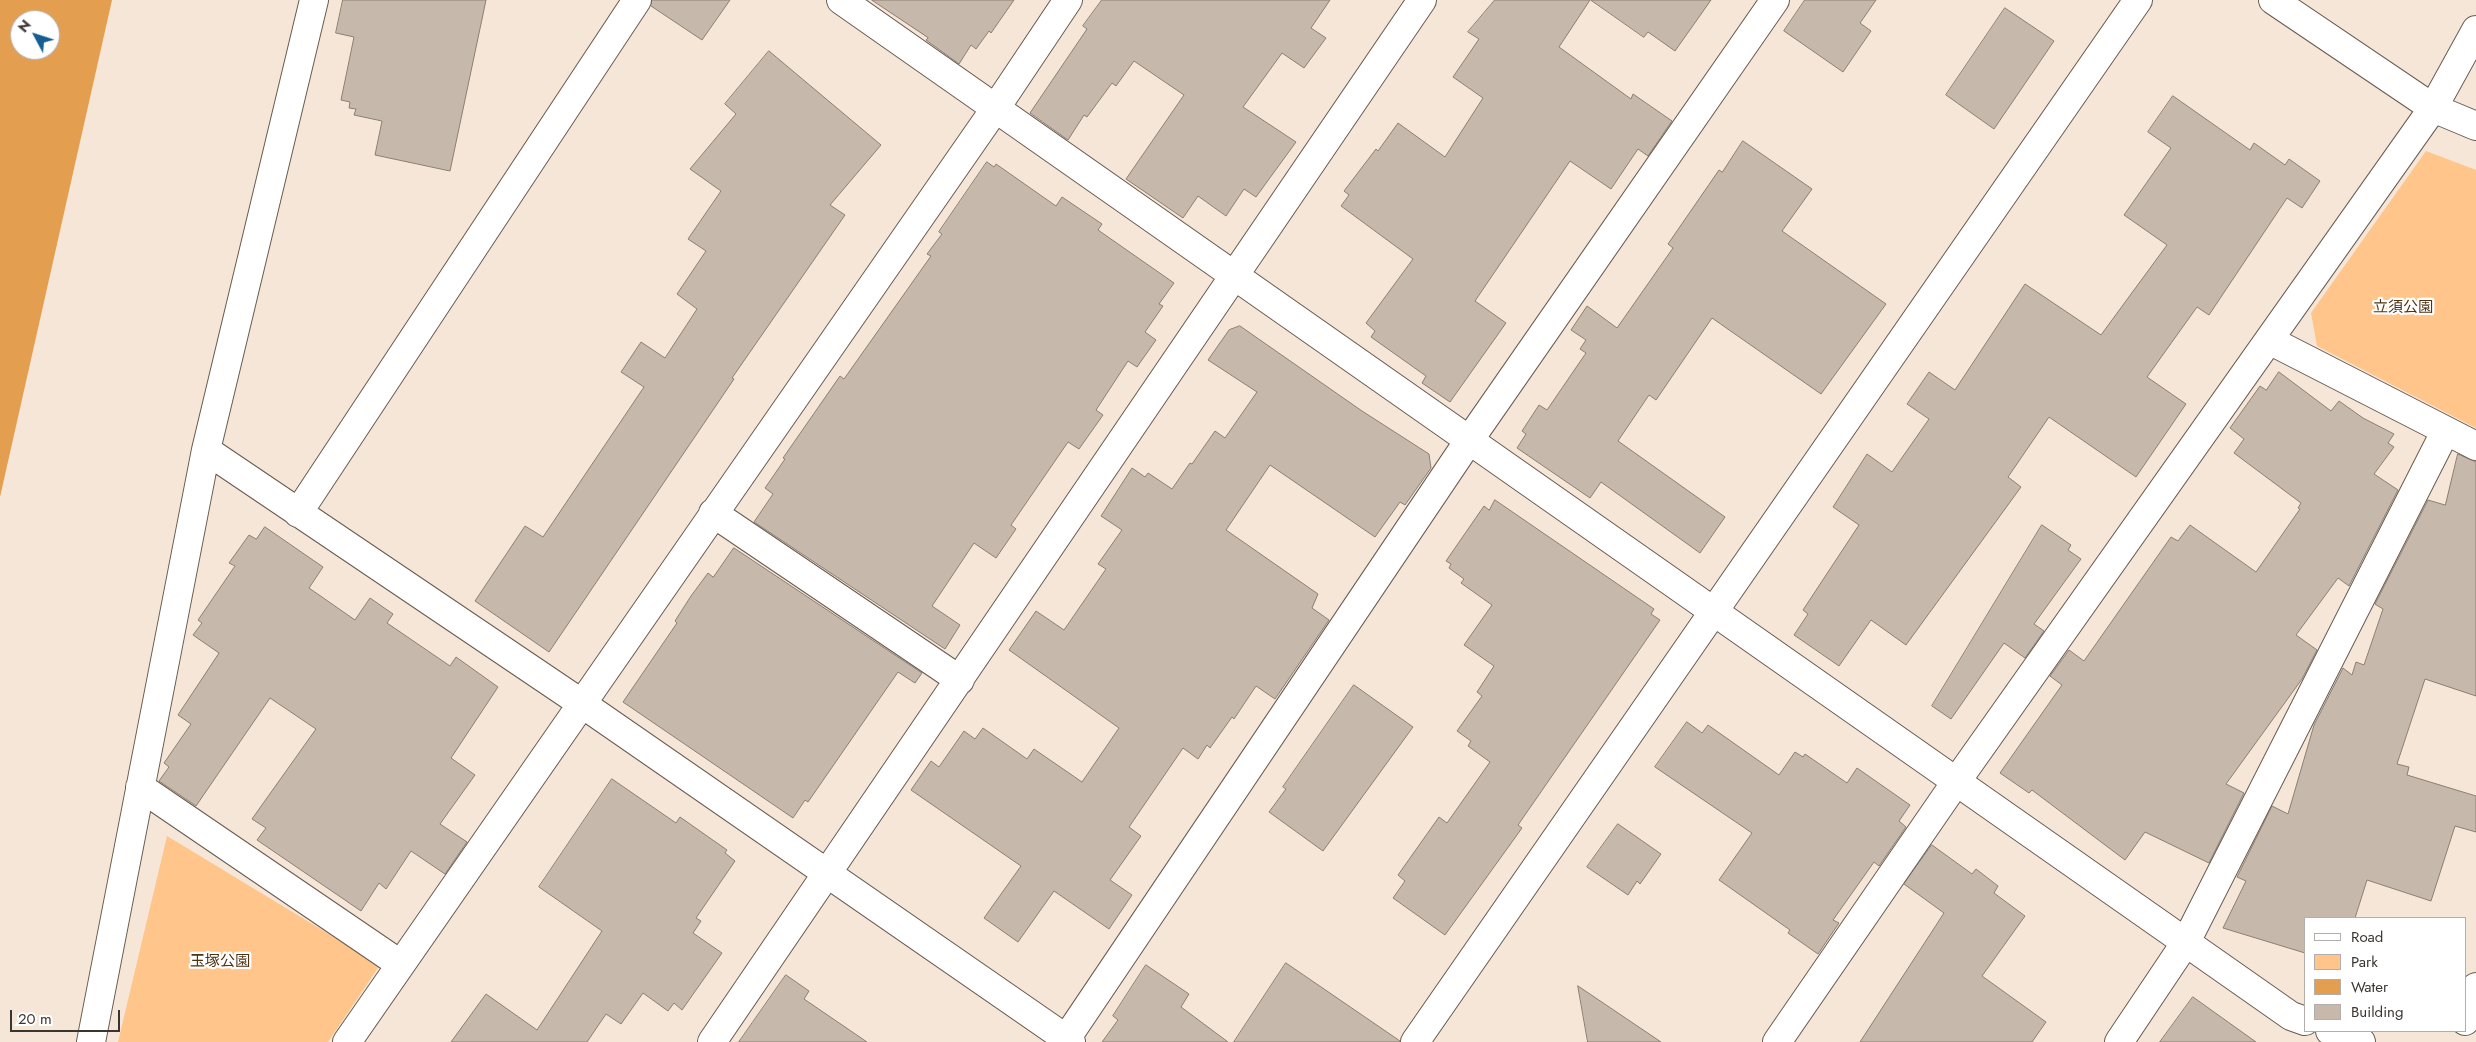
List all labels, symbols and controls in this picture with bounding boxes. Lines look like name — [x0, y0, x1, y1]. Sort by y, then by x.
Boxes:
north arrow — [10, 10, 60, 60]
text: N — [13, 15, 36, 37]
park label: 立須公園 — [2373, 299, 2433, 317]
legend — [2304, 917, 2466, 1032]
text: Road — [2351, 926, 2383, 948]
text: Park — [2351, 951, 2378, 973]
park label: 玉塚公園 — [190, 953, 250, 971]
text: Water — [2351, 976, 2388, 998]
scale bar — [12, 1000, 122, 1032]
text: Building — [2351, 1001, 2403, 1023]
text: 20 m — [18, 1008, 52, 1030]

